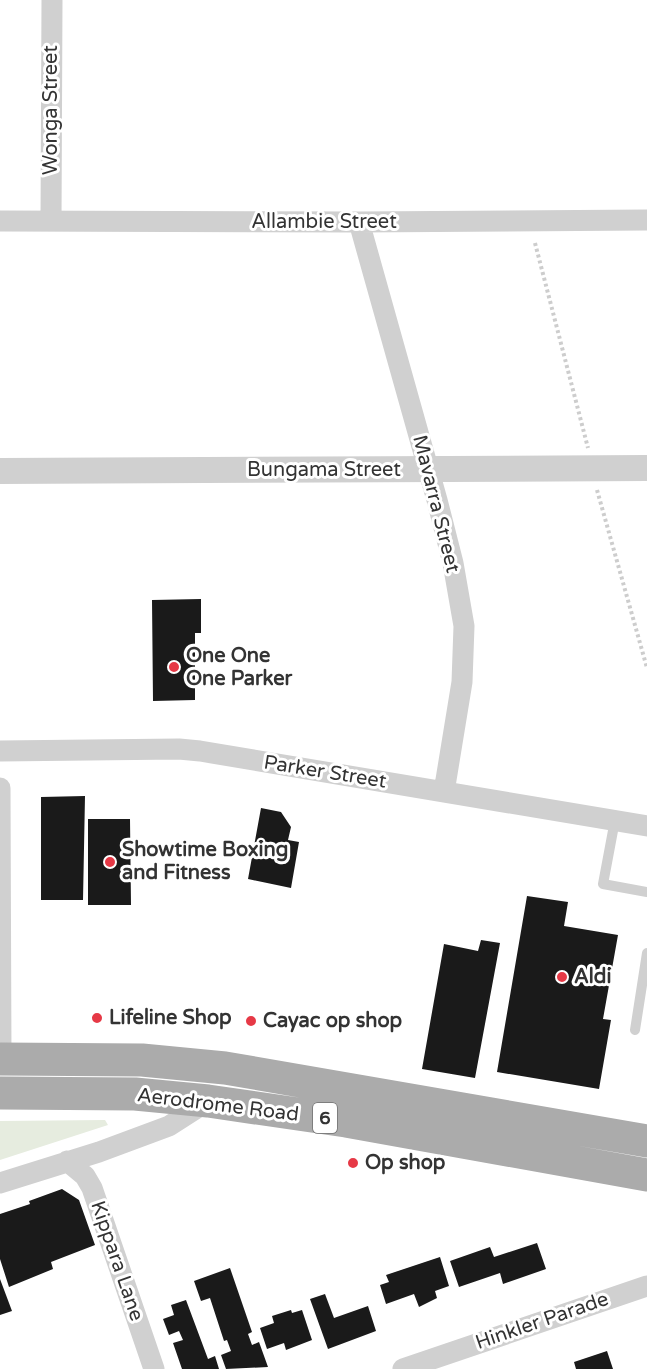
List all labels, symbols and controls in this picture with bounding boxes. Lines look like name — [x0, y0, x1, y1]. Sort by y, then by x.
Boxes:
street label: Wonga Street — [39, 45, 63, 175]
street label: Allambie Street — [251, 210, 397, 234]
street label: Mavarra Street — [407, 433, 465, 576]
street label: Bungama Street — [247, 458, 401, 482]
place label: One One One Parker — [186, 644, 293, 691]
marker: One One One Parker — [167, 660, 181, 674]
street label: Parker Street — [262, 750, 388, 794]
place label: Showtime Boxing and Fitness — [122, 838, 288, 885]
marker: Showtime Boxing and Fitness — [103, 855, 117, 869]
place label: Aldi — [574, 965, 611, 989]
marker: Aldi — [555, 970, 569, 984]
place label: Lifeline Shop — [109, 1006, 232, 1030]
place label: Cayac op shop — [263, 1009, 403, 1033]
marker: Lifeline Shop — [90, 1011, 104, 1025]
marker: Cayac op shop — [244, 1014, 258, 1028]
street label: Aerodrome Road — [136, 1083, 300, 1127]
road number: 6 — [313, 1103, 337, 1133]
place label: Op shop — [365, 1151, 446, 1175]
marker: Op shop — [346, 1156, 360, 1170]
street label: Kippara Lane — [85, 1198, 149, 1324]
street label: Hinkler Parade — [472, 1287, 612, 1355]

